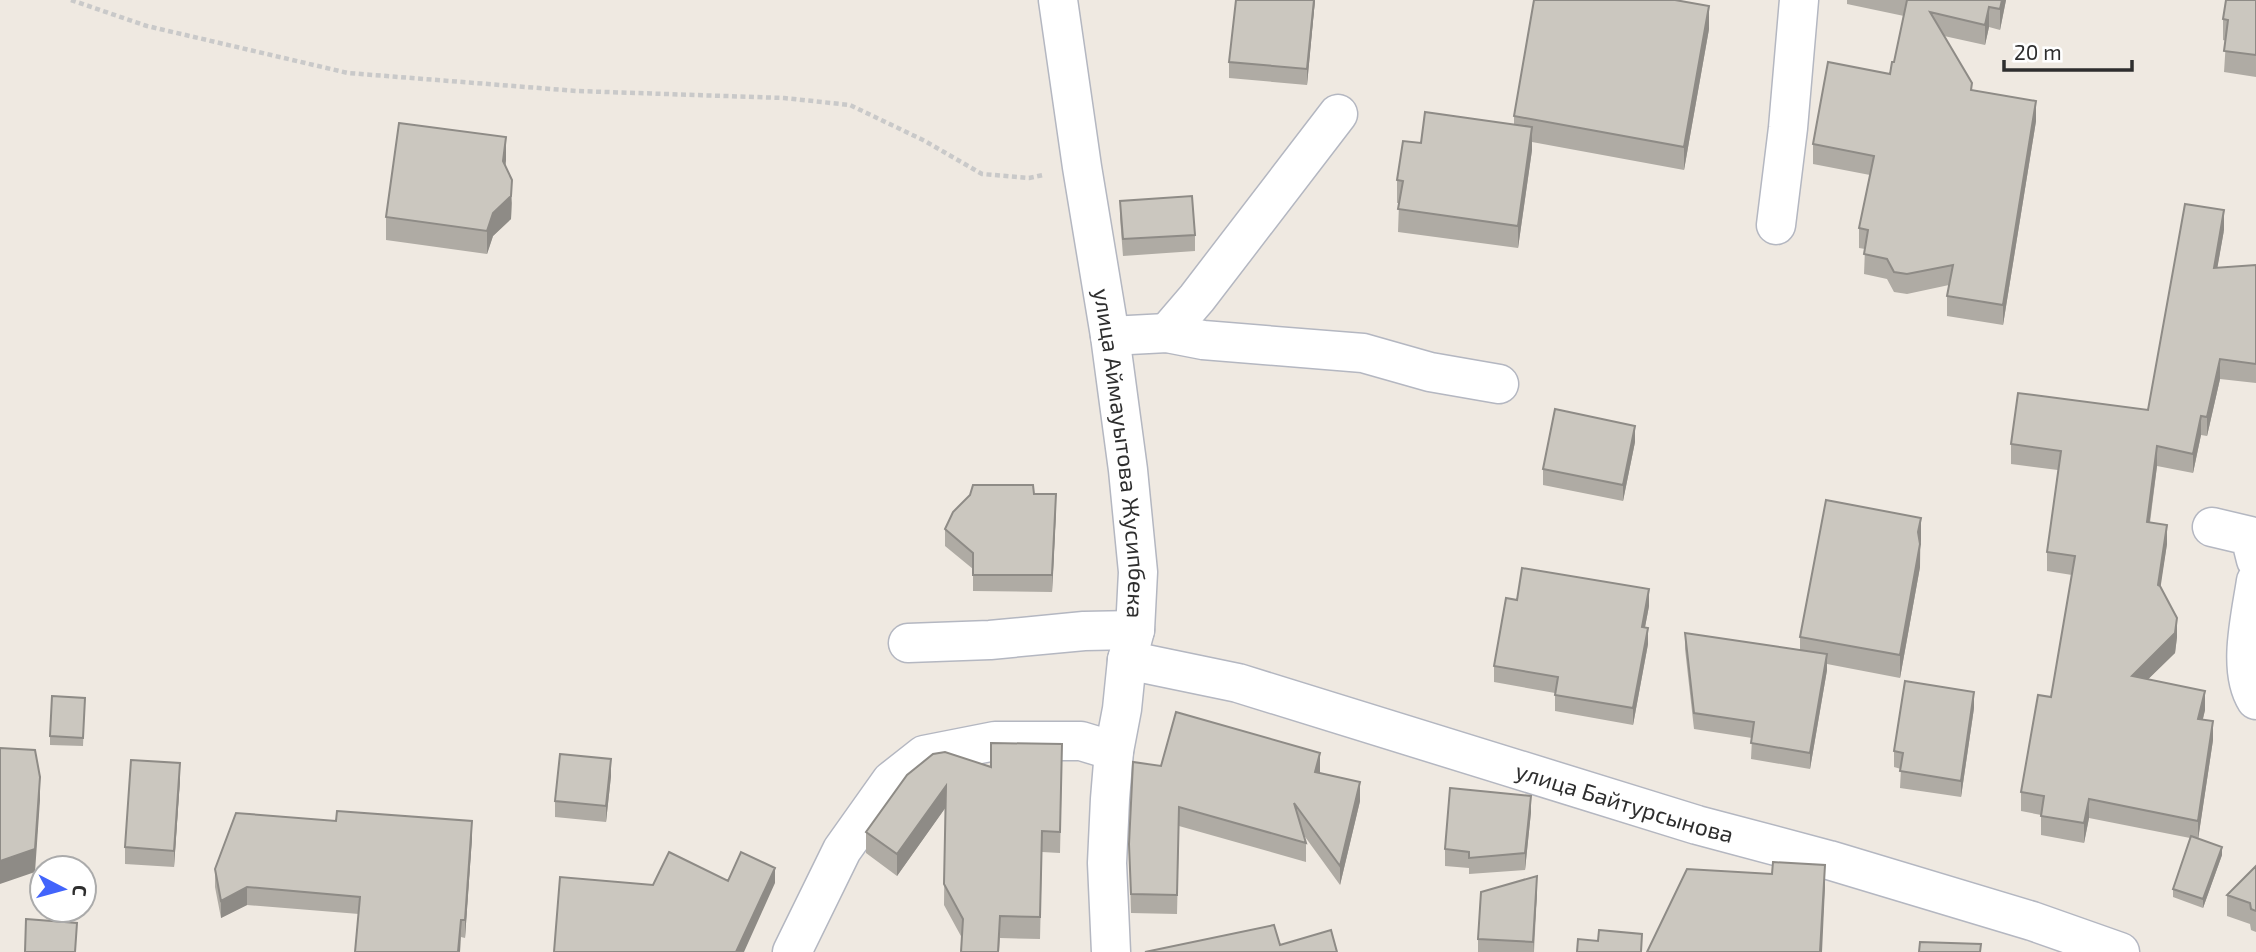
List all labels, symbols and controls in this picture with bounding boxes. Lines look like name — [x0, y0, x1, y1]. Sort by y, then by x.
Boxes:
scale bar — [2004, 28, 2132, 72]
text: 20 m — [2014, 39, 2062, 64]
street label: улица Аймауытова Жусипбека — [1087, 286, 1152, 619]
street label: улица Байтурсынова — [1512, 756, 1737, 848]
north arrow — [28, 854, 98, 924]
text: С — [68, 884, 92, 898]

